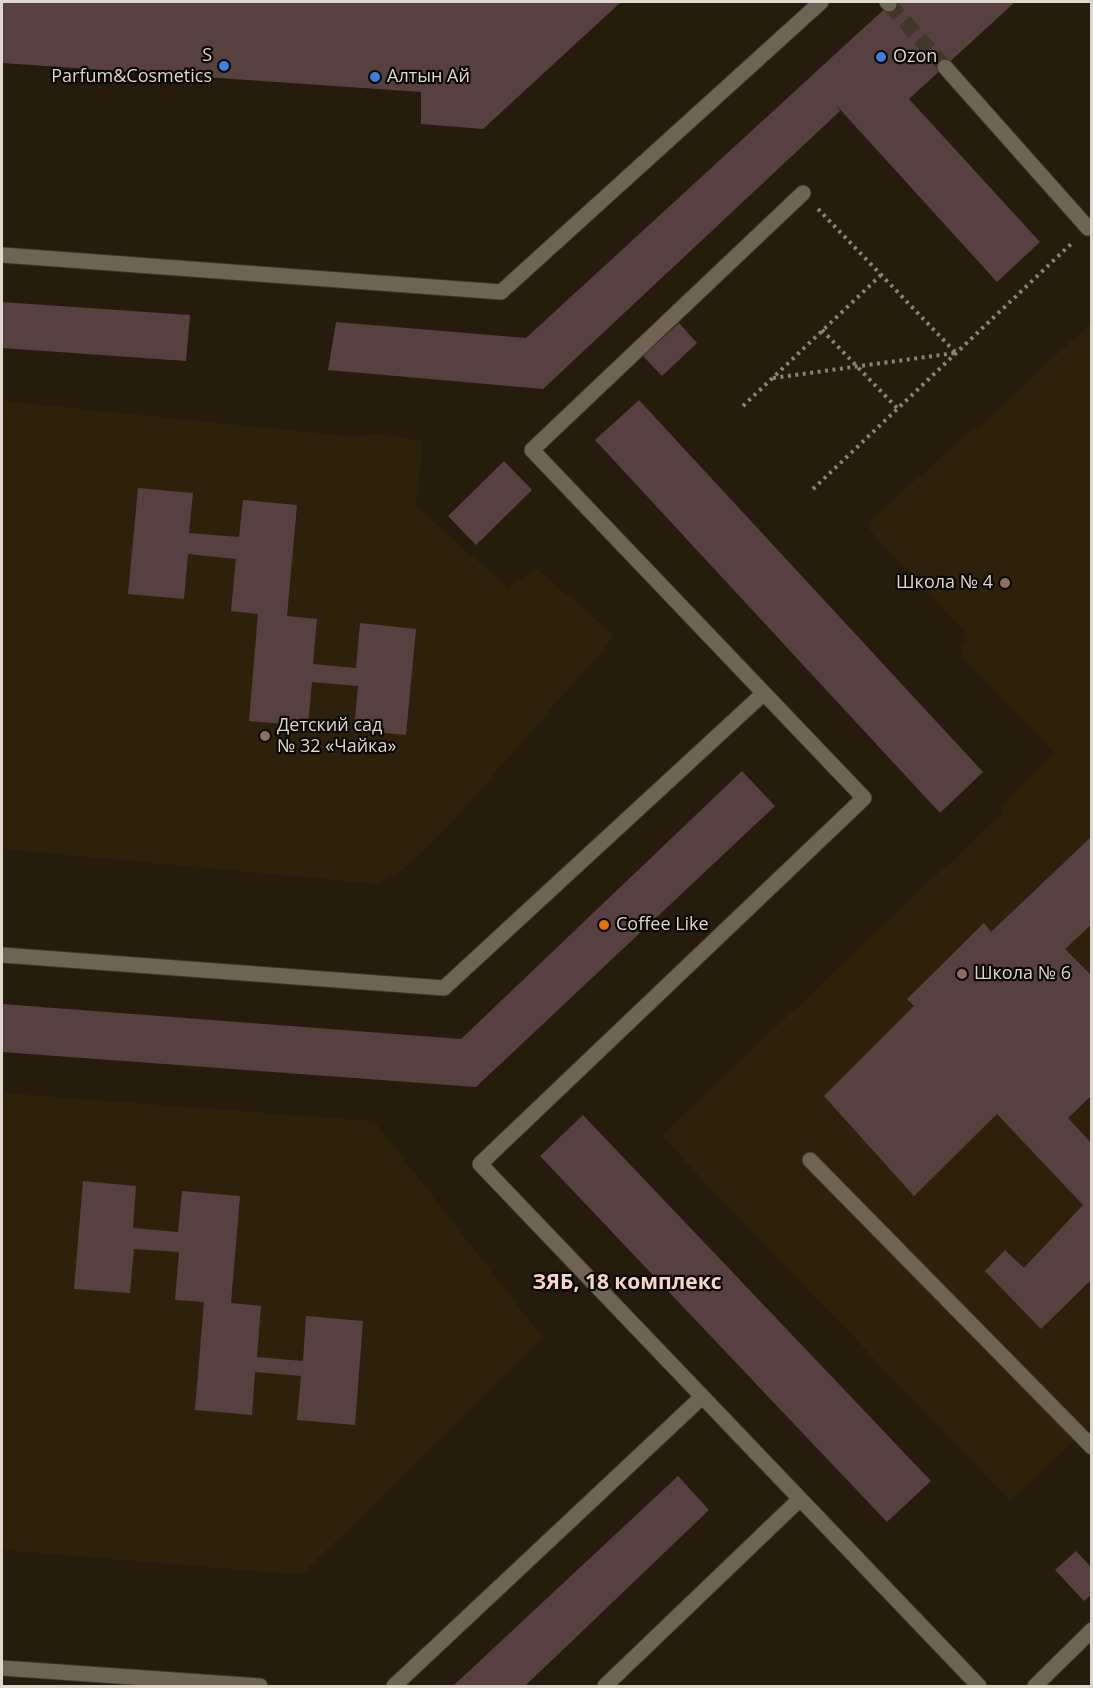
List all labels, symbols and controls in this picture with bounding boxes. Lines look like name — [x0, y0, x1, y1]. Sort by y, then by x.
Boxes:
place label: S Parfum&Cosmetics — [51, 45, 212, 88]
place label: Ozon — [893, 46, 937, 68]
marker: Ozon — [874, 50, 888, 64]
marker: S Parfum&Cosmetics — [217, 59, 231, 73]
place label: Алтын Ай — [387, 66, 470, 88]
marker: Алтын Ай — [368, 70, 382, 84]
place label: Школа № 4 — [896, 572, 993, 594]
marker: Школа № 4 — [998, 576, 1012, 590]
place label: Детский сад № 32 «Чайка» — [277, 715, 396, 758]
marker: Детский сад № 32 «Чайка» — [258, 729, 272, 743]
place label: Coffee Like — [616, 914, 709, 936]
marker: Coffee Like — [597, 918, 611, 932]
place label: Школа № 6 — [974, 963, 1071, 985]
marker: Школа № 6 — [955, 967, 969, 981]
district label: ЗЯБ, 18 комплекс — [532, 1270, 722, 1296]

